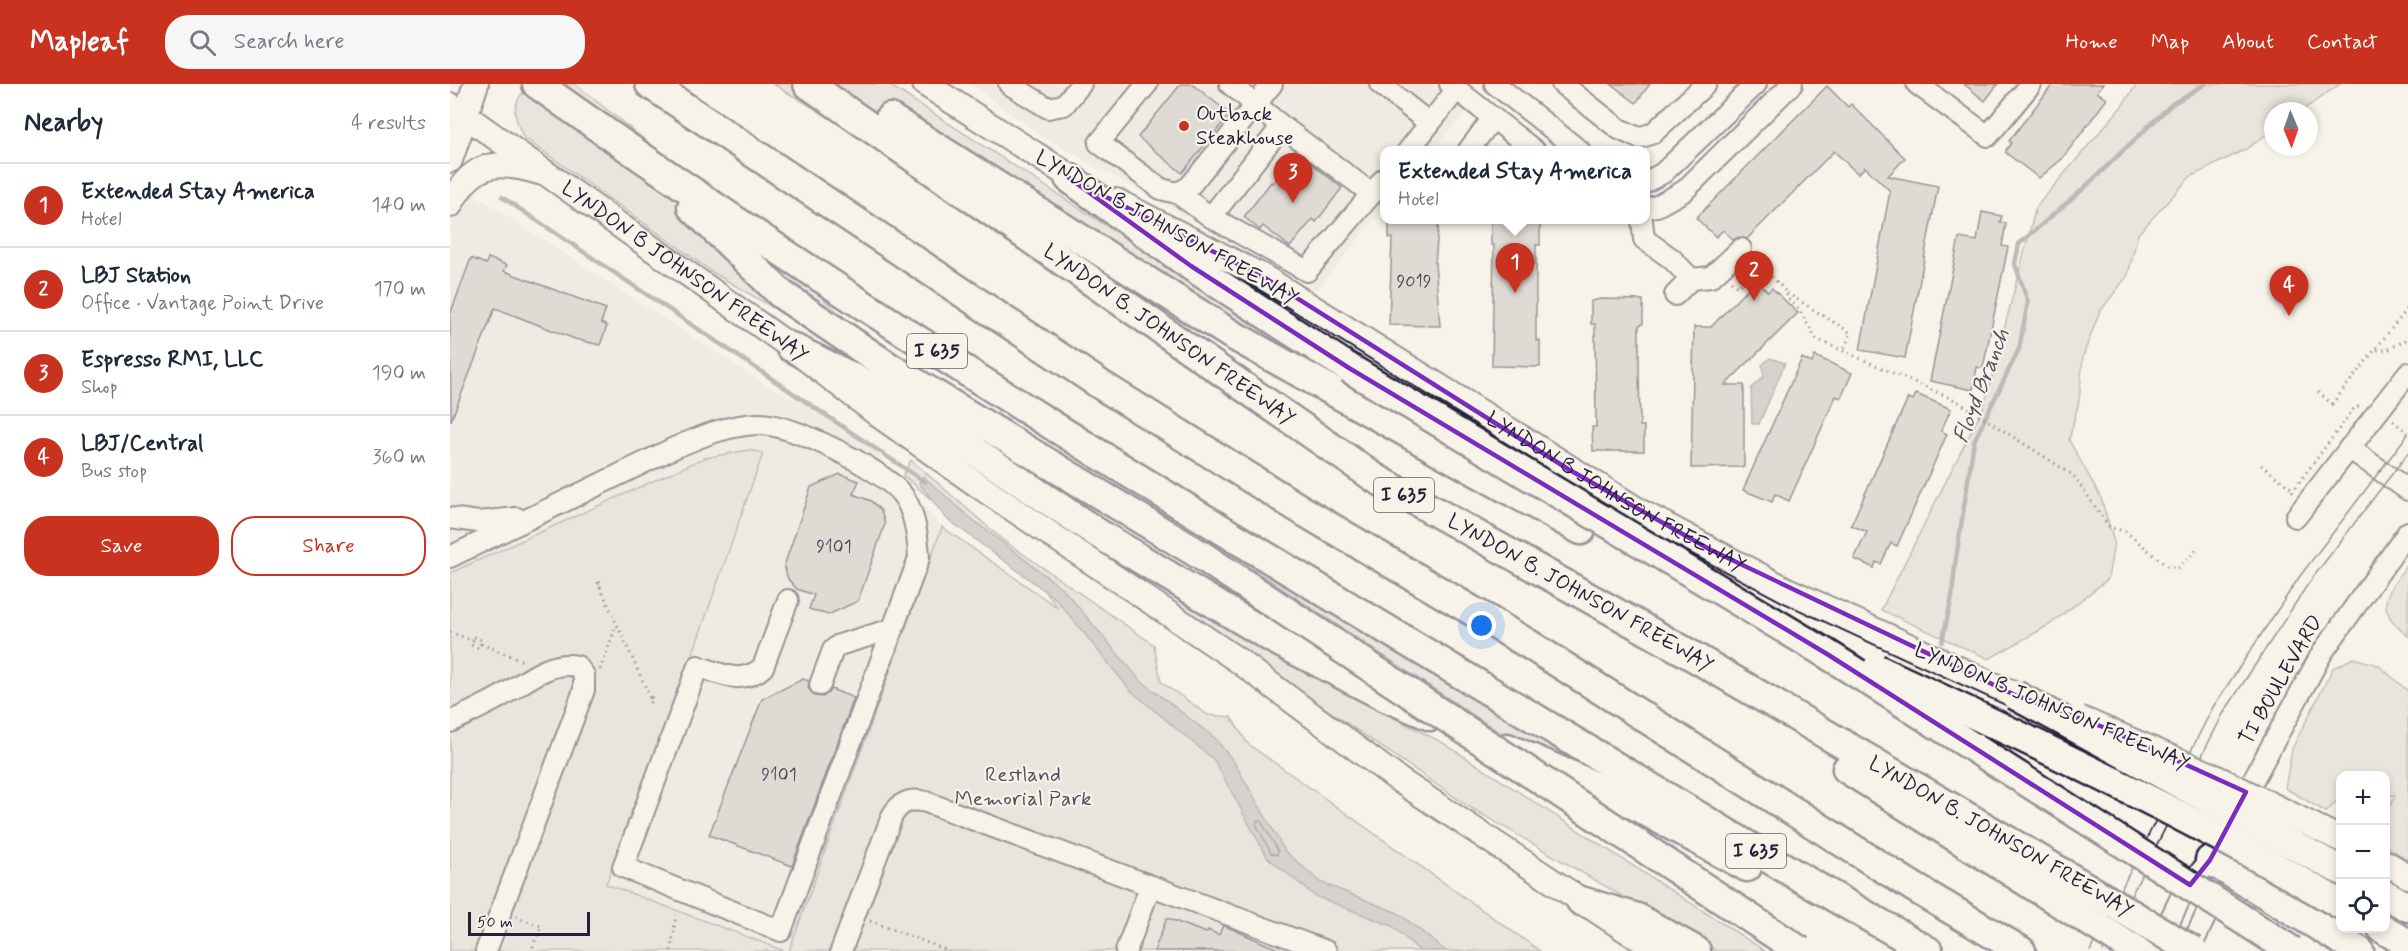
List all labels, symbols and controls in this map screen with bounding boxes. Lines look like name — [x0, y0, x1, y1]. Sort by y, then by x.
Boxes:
search box — [165, 15, 585, 69]
text: Mapleaf — [30, 24, 129, 61]
icon: search — [186, 26, 219, 59]
text: Search here — [234, 28, 344, 56]
text: Home — [2066, 28, 2118, 56]
text: Map — [2151, 28, 2189, 56]
text: About — [2222, 28, 2274, 56]
text: Contact — [2307, 28, 2378, 56]
place label: Outback Steakhouse — [1196, 100, 1294, 152]
north arrow — [2264, 102, 2318, 156]
text: Nearby — [24, 106, 103, 140]
text: 4 results — [351, 110, 426, 137]
marker: Outback Steakhouse — [1177, 119, 1191, 133]
street label: LYNDON B JOHNSON FREEWAY — [1030, 144, 1304, 312]
popup — [1380, 146, 1650, 224]
pin: 3 — [1274, 154, 1312, 203]
text: Extended Stay America — [1398, 158, 1632, 186]
street label: LYNDON B JOHNSON FREEWAY — [556, 174, 814, 369]
text: Extended Stay America — [81, 178, 315, 206]
text: Hotel — [1398, 186, 1439, 213]
text: 1 — [39, 192, 48, 219]
text: 140 m — [372, 192, 426, 219]
text: Hotel — [81, 206, 122, 233]
street label: LYNDON B. JOHNSON FREEWAY — [1038, 238, 1301, 433]
pin: 1 — [1496, 244, 1534, 293]
pin: 2 — [1734, 252, 1774, 301]
text: LBJ Station — [81, 262, 191, 290]
pin: 4 — [2270, 266, 2308, 316]
house number: 9019 — [1397, 270, 1432, 294]
text: 2 — [39, 276, 48, 303]
text: 170 m — [374, 276, 426, 303]
text: Office · Vantage Point Drive — [81, 290, 324, 317]
water label: Floyd Branch — [1947, 324, 2017, 447]
road number: I 635 — [907, 334, 967, 368]
text: Espresso RMI, LLC — [81, 346, 263, 374]
text: 3 — [39, 360, 48, 387]
text: 190 m — [372, 360, 426, 387]
text: Shop — [81, 374, 118, 401]
street label: LYNDON B JOHNSON FREEWAY — [1481, 405, 1751, 580]
text: LBJ/Central — [81, 430, 203, 458]
text: 4 — [38, 444, 49, 471]
text: 360 m — [373, 444, 426, 471]
text: Bus stop — [81, 458, 147, 485]
road number: I 635 — [1374, 478, 1434, 512]
street label: LYNDON B. JOHNSON FREEWAY — [1442, 507, 1719, 679]
button: Save — [24, 516, 219, 576]
button: Share — [231, 516, 426, 576]
house number: 9101 — [816, 535, 852, 559]
street label: TI BOULEVARD — [2232, 610, 2330, 750]
your location — [1467, 611, 1496, 640]
street label: LYNDON B JOHNSON FREEWAY — [1910, 636, 2194, 778]
street label: LYNDON B. JOHNSON FREEWAY — [1864, 750, 2139, 925]
park label: Restland Memorial Park — [954, 761, 1092, 813]
house number: 9101 — [761, 763, 797, 787]
map controls — [2336, 771, 2390, 933]
button: + — [2336, 771, 2390, 825]
button: − — [2336, 825, 2390, 879]
road number: I 635 — [1726, 834, 1786, 868]
button: locate — [2336, 879, 2390, 933]
scale bar — [468, 909, 590, 936]
text: 50 m — [477, 912, 513, 933]

